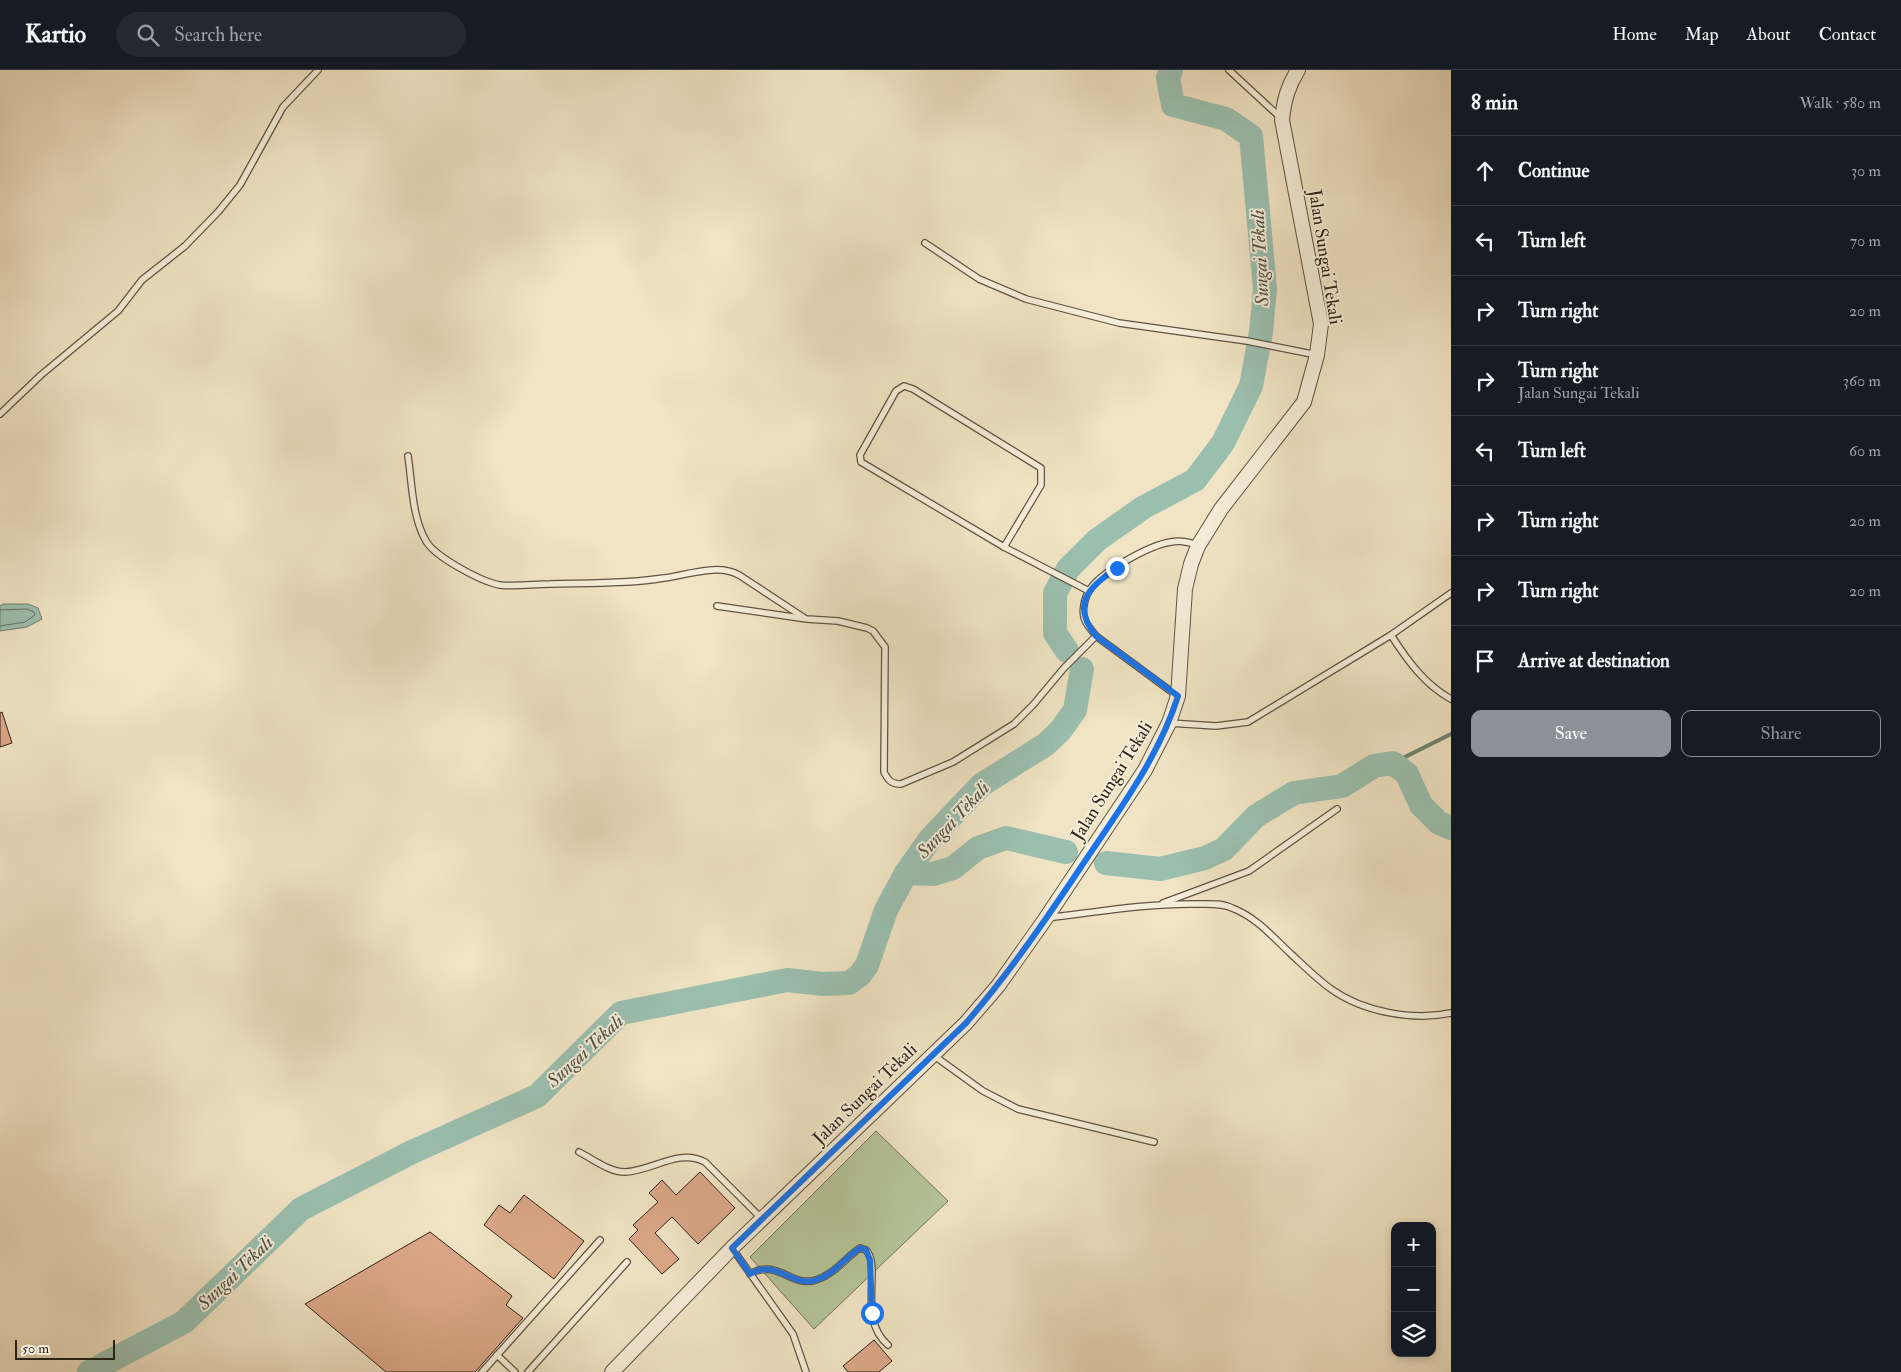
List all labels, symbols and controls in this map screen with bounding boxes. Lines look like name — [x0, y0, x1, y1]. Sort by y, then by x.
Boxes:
search box — [116, 12, 466, 57]
text: Kartio — [25, 19, 86, 50]
icon: search — [134, 21, 162, 49]
text: Search here — [174, 23, 262, 47]
text: Home — [1612, 23, 1657, 46]
text: Map — [1685, 23, 1719, 46]
text: About — [1747, 23, 1791, 46]
text: Contact — [1819, 23, 1876, 46]
text: 8 min — [1471, 89, 1518, 116]
text: Walk · 580 m — [1799, 93, 1881, 113]
icon: ahead — [1471, 157, 1499, 185]
text: Continue — [1518, 159, 1589, 183]
text: 30 m — [1851, 161, 1881, 181]
street label: Jalan Sungai Tekali — [1303, 187, 1347, 326]
water label: Sungai Tekali — [1245, 209, 1275, 308]
icon: left — [1471, 227, 1499, 255]
text: Turn left — [1518, 229, 1586, 253]
text: 70 m — [1850, 231, 1881, 251]
icon: right — [1471, 297, 1499, 325]
text: Turn right — [1518, 299, 1598, 323]
text: 20 m — [1849, 301, 1881, 321]
text: Turn right — [1518, 359, 1598, 383]
icon: right — [1471, 367, 1499, 395]
text: 360 m — [1843, 371, 1881, 391]
text: Jalan Sungai Tekali — [1518, 383, 1639, 403]
icon: left — [1471, 437, 1499, 465]
text: Turn left — [1518, 439, 1586, 463]
text: 60 m — [1849, 441, 1881, 461]
icon: right — [1471, 507, 1499, 535]
text: Turn right — [1518, 509, 1598, 533]
text: 20 m — [1849, 511, 1881, 531]
route end — [1106, 557, 1129, 580]
icon: right — [1471, 577, 1499, 605]
text: Turn right — [1518, 579, 1598, 603]
text: 20 m — [1849, 581, 1881, 601]
icon: arrive — [1471, 647, 1499, 675]
text: Arrive at destination — [1518, 649, 1670, 673]
button: Save — [1471, 710, 1671, 757]
button: Share — [1681, 710, 1881, 757]
street label: Jalan Sungai Tekali — [1066, 717, 1158, 846]
water label: Sungai Tekali — [911, 776, 995, 864]
water label: Sungai Tekali — [541, 1009, 629, 1093]
street label: Jalan Sungai Tekali — [807, 1038, 922, 1150]
map controls — [1391, 1222, 1436, 1357]
button: + — [1391, 1222, 1436, 1267]
water label: Sungai Tekali — [191, 1231, 278, 1316]
button: − — [1391, 1267, 1436, 1312]
route start — [861, 1302, 884, 1325]
button: layers — [1391, 1312, 1436, 1357]
scale bar — [15, 1337, 115, 1360]
text: 50 m — [22, 1340, 49, 1357]

